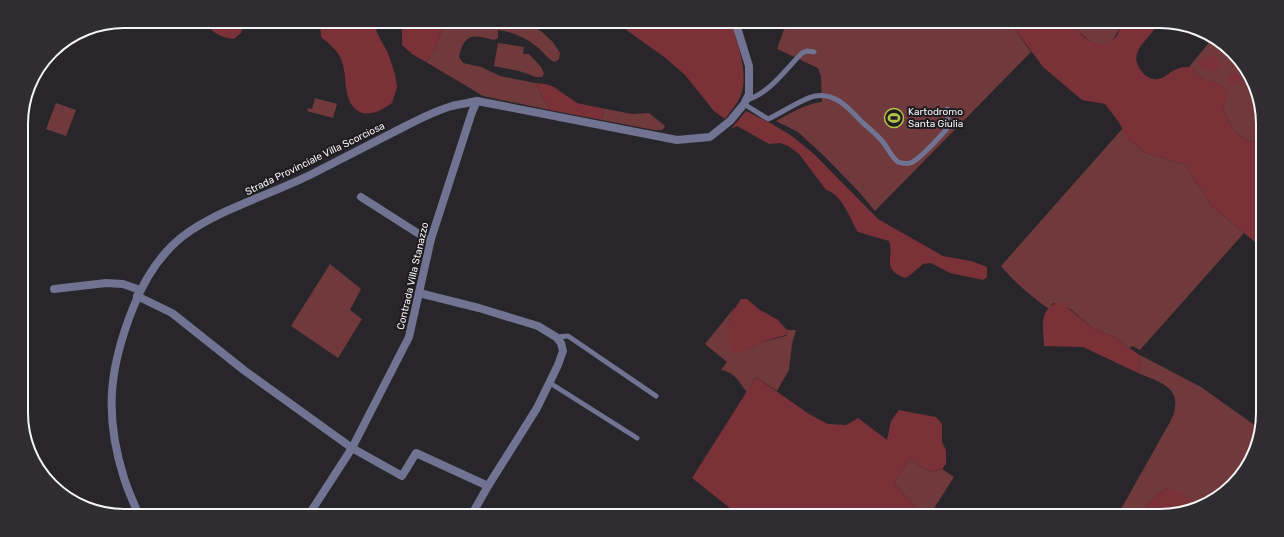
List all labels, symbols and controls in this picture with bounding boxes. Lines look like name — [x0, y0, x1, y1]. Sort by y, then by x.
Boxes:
place label: Kartodromo Santa Giulia — [908, 106, 963, 130]
sports icon: Kartodromo Santa Giulia — [883, 107, 905, 129]
street label: Strada Provinciale Villa Scorciosa — [243, 120, 387, 198]
street label: Contrada Villa Stanazzo — [395, 221, 431, 331]

